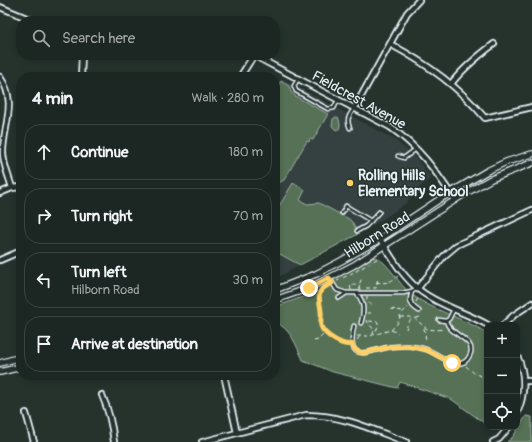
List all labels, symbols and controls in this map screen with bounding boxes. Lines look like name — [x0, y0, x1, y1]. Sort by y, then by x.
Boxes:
search box — [16, 16, 280, 60]
icon: search — [30, 27, 52, 49]
text: Search here — [62, 29, 135, 48]
street label: Fieldcrest Avenue — [309, 67, 409, 133]
text: 4 min — [32, 88, 73, 109]
text: Walk · 280 m — [191, 90, 264, 106]
icon: ahead — [33, 141, 55, 163]
text: Continue — [71, 143, 129, 162]
text: 180 m — [228, 144, 263, 160]
place label: Rolling Hills Elementary School — [358, 167, 469, 200]
marker: Rolling Hills Elementary School — [345, 178, 355, 188]
icon: right — [33, 205, 55, 227]
text: Turn right — [71, 207, 132, 226]
text: 70 m — [233, 208, 263, 224]
street label: Hilborn Road — [341, 208, 413, 262]
text: Turn left — [71, 263, 127, 282]
icon: left — [33, 269, 55, 291]
text: 30 m — [233, 272, 263, 288]
route end — [300, 279, 318, 297]
text: Hilborn Road — [71, 282, 140, 298]
map controls — [484, 322, 520, 430]
button: + — [484, 322, 520, 358]
icon: arrive — [33, 333, 55, 355]
text: Arrive at destination — [71, 335, 198, 354]
route start — [443, 354, 461, 372]
button: − — [484, 358, 520, 394]
button: locate — [484, 394, 520, 430]

